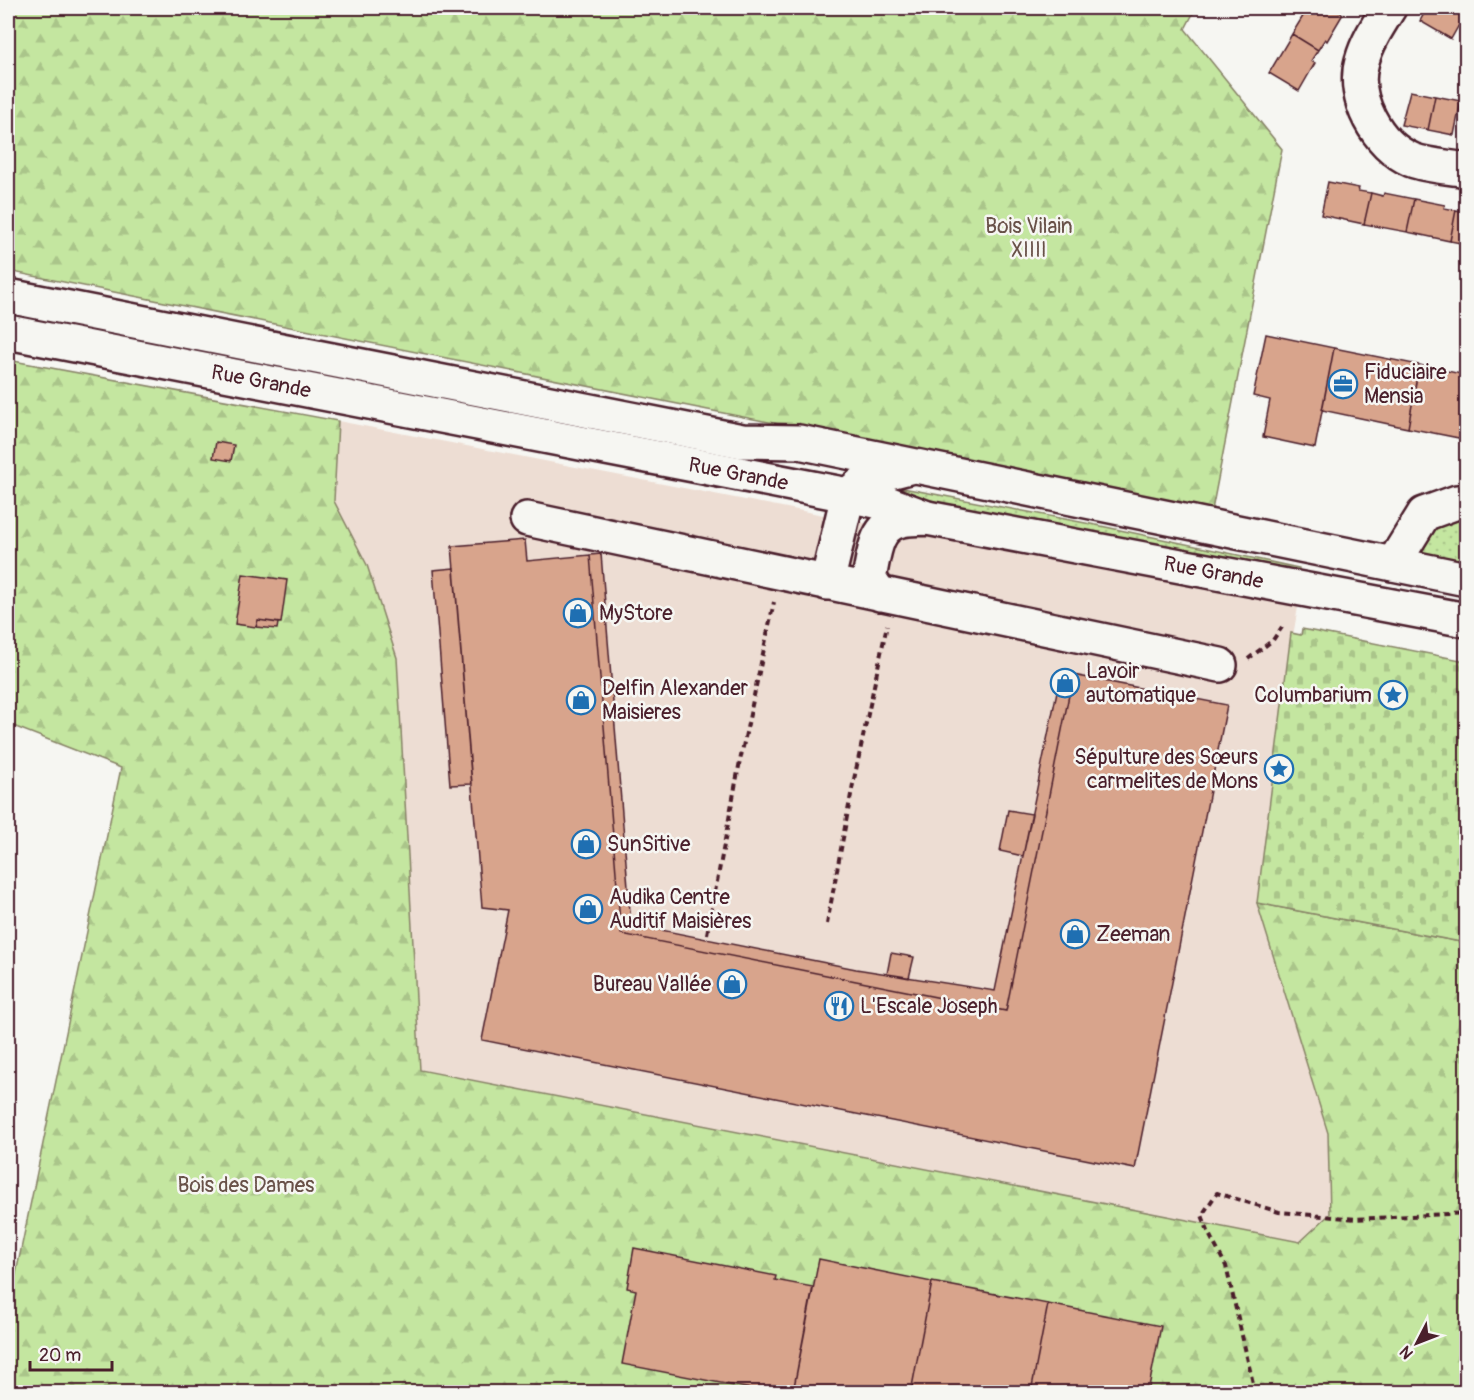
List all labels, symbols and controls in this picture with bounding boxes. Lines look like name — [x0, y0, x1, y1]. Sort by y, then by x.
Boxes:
park label: Bois Vilain XIIII — [985, 213, 1073, 264]
street label: Rue Grande — [209, 358, 314, 404]
place label: Fiduciaire Mensia — [1364, 359, 1447, 410]
office icon: Fiduciaire Mensia — [1327, 368, 1359, 400]
street label: Rue Grande — [686, 451, 791, 497]
street label: Rue Grande — [1162, 550, 1266, 595]
shop icon: MyStore — [562, 597, 594, 629]
place label: MyStore — [599, 600, 673, 627]
place label: Lavoir automatique — [1086, 658, 1196, 709]
shop icon: Lavoir automatique — [1049, 667, 1081, 699]
place label: Delfin Alexander Maisieres — [602, 675, 749, 726]
place icon: Columbarium — [1377, 679, 1409, 711]
place label: Columbarium — [1254, 682, 1372, 709]
shop icon: Delfin Alexander Maisieres — [565, 684, 597, 716]
place label: Sépulture des Sœurs carmelites de Mons — [1074, 744, 1259, 795]
place icon: Sépulture des Sœurs carmelites de Mons — [1263, 753, 1295, 785]
shop icon: SunSitive — [570, 828, 602, 860]
place label: SunSitive — [607, 831, 691, 858]
place label: Audika Centre Auditif Maisières — [609, 884, 752, 935]
shop icon: Audika Centre Auditif Maisières — [572, 893, 604, 925]
shop icon: Zeeman — [1059, 918, 1091, 950]
place label: Zeeman — [1096, 921, 1171, 948]
shop icon: Bureau Vallée — [716, 968, 748, 1000]
place label: Bureau Vallée — [593, 971, 712, 998]
restaurant icon: L'Escale Joseph — [823, 990, 855, 1022]
place label: L'Escale Joseph — [860, 993, 998, 1020]
park label: Bois des Dames — [178, 1172, 315, 1199]
north arrow — [1387, 1313, 1447, 1373]
scale bar — [30, 1334, 112, 1372]
text: N — [1395, 1342, 1418, 1363]
text: 20 m — [39, 1344, 81, 1367]

